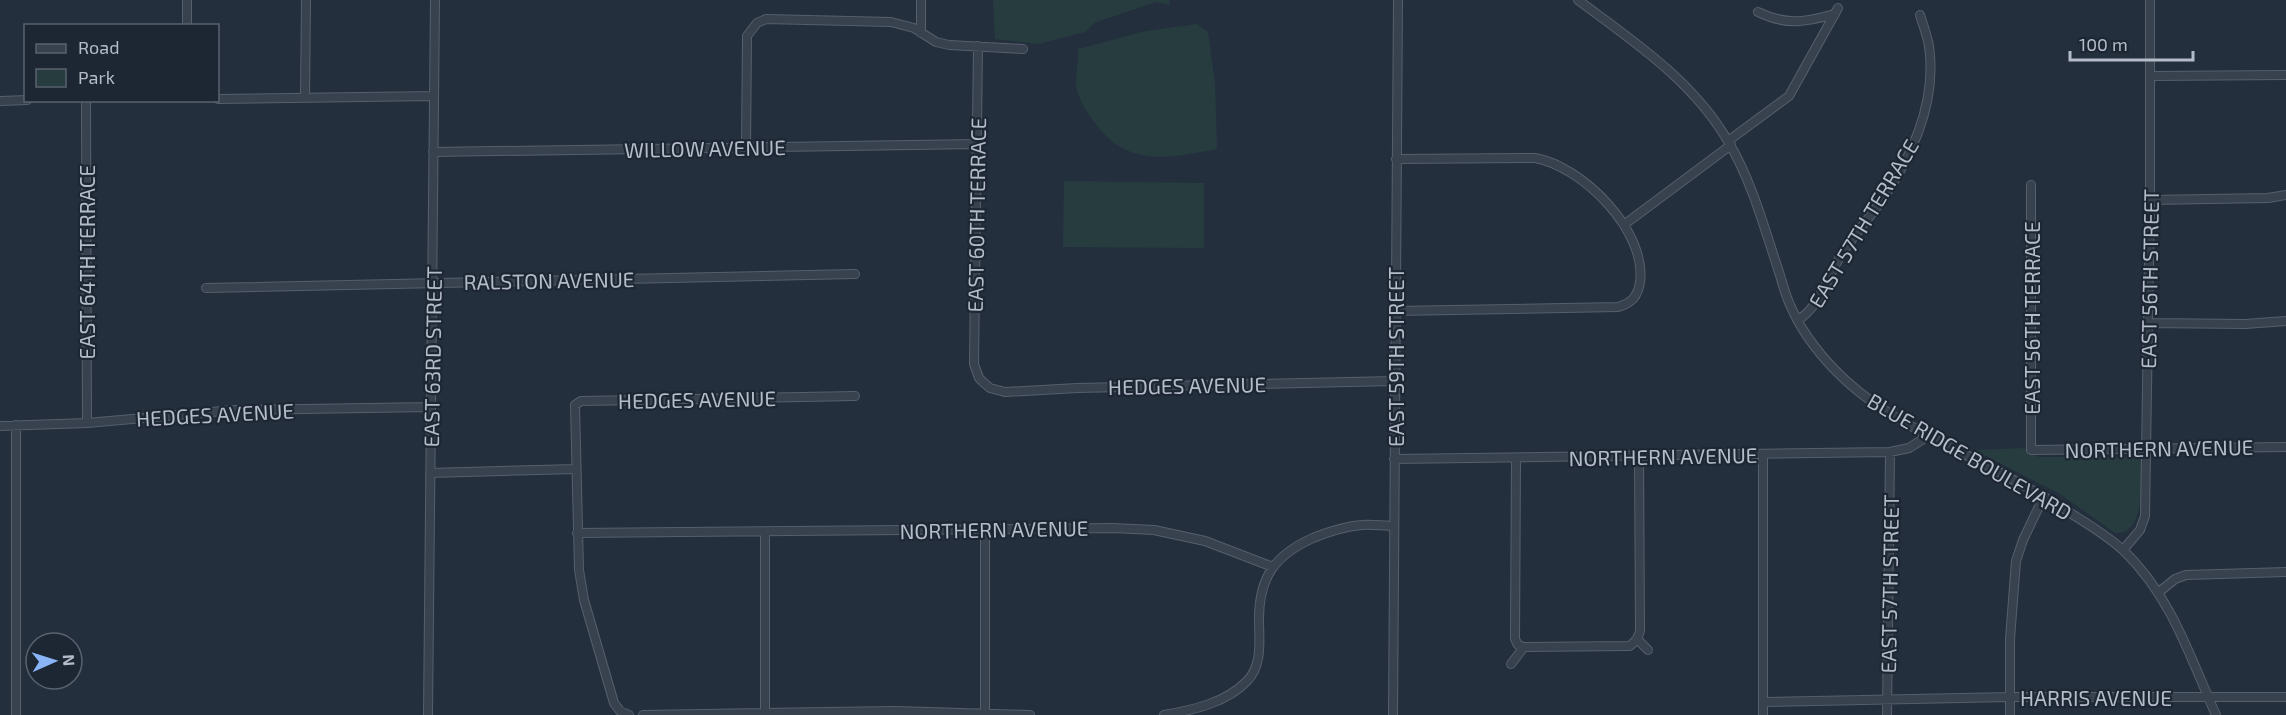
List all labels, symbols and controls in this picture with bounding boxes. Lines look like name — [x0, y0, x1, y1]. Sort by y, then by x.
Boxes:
legend — [24, 24, 219, 102]
scale bar — [2070, 24, 2193, 62]
text: 100 m — [2079, 33, 2128, 55]
text: Road — [78, 36, 119, 58]
text: Park — [78, 66, 115, 88]
street label: EAST 60TH TERRACE — [962, 117, 990, 313]
street label: WILLOW AVENUE — [624, 134, 786, 162]
street label: EAST 57TH TERRACE — [1803, 134, 1923, 312]
street label: EAST 64TH TERRACE — [74, 165, 99, 359]
street label: EAST 56TH STREET — [2135, 189, 2163, 369]
street label: EAST 56TH TERRACE — [2019, 221, 2044, 415]
street label: EAST 63RD STREET — [418, 266, 446, 448]
street label: RALSTON AVENUE — [463, 266, 635, 294]
street label: EAST 59TH STREET — [1383, 267, 1408, 447]
street label: HEDGES AVENUE — [1108, 371, 1266, 399]
street label: HEDGES AVENUE — [618, 385, 776, 413]
street label: BLUE RIDGE BOULEVARD — [1863, 387, 2077, 525]
street label: HEDGES AVENUE — [135, 397, 295, 431]
street label: NORTHERN AVENUE — [2064, 434, 2254, 462]
street label: NORTHERN AVENUE — [1568, 442, 1758, 470]
street label: EAST 57TH STREET — [1875, 494, 1903, 674]
street label: NORTHERN AVENUE — [899, 515, 1089, 543]
north arrow — [24, 631, 84, 691]
text: N — [60, 654, 79, 666]
street label: HARRIS AVENUE — [2020, 685, 2172, 710]

